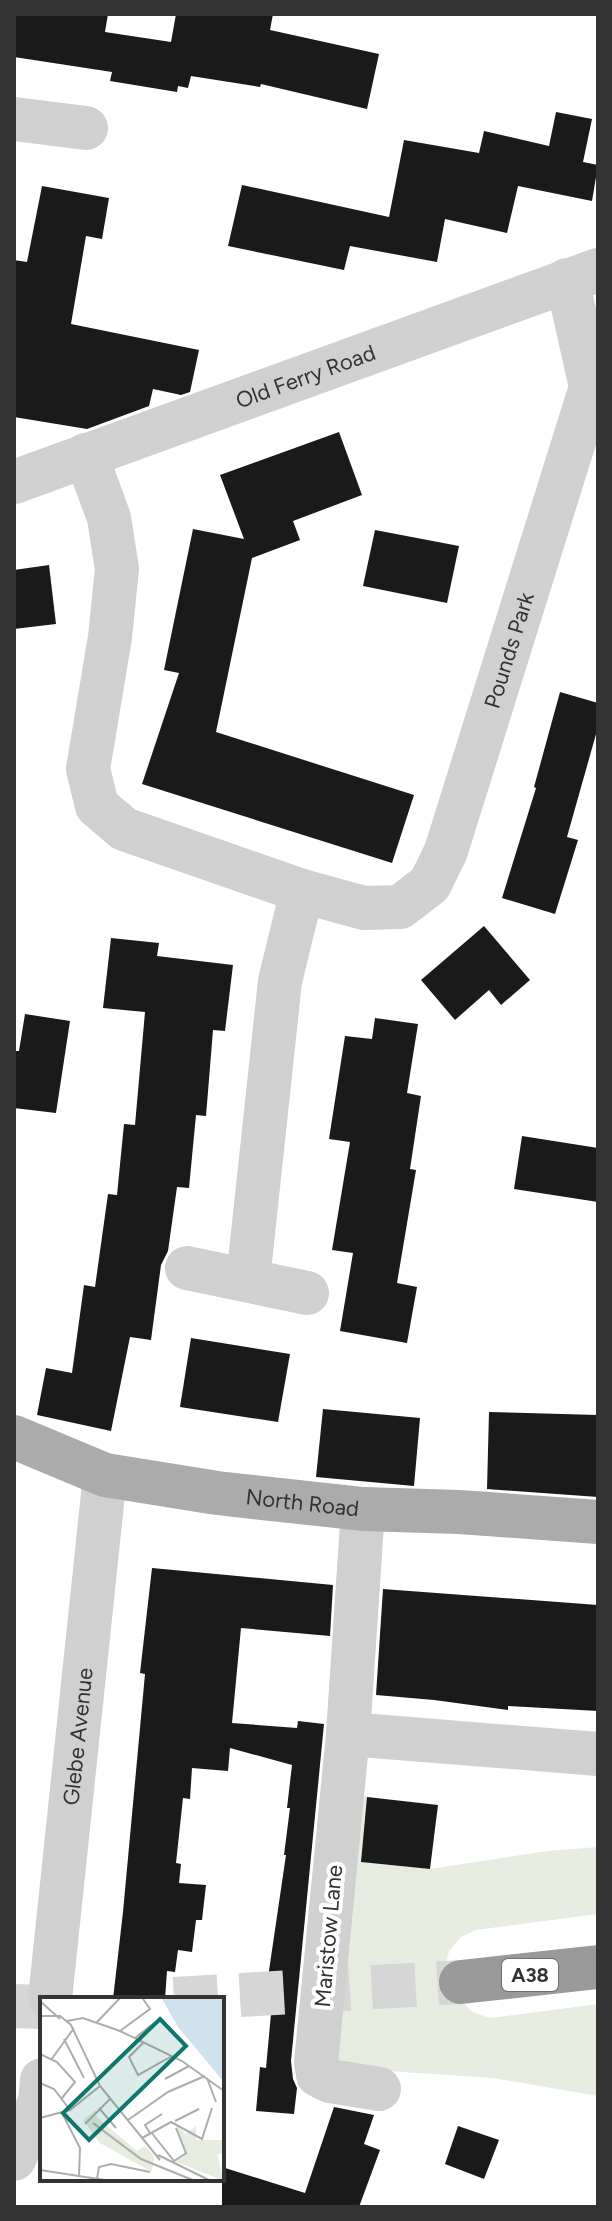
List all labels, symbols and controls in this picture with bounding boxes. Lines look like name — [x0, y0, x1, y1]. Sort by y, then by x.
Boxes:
street label: Old Ferry Road — [232, 339, 379, 414]
street label: Pounds Park — [478, 589, 540, 712]
street label: North Road — [244, 1483, 360, 1522]
street label: Glebe Avenue — [57, 1666, 99, 1807]
street label: Maristow Lane — [309, 1864, 348, 2008]
road number: A38 — [502, 1959, 558, 1991]
inset map — [40, 1997, 224, 2181]

